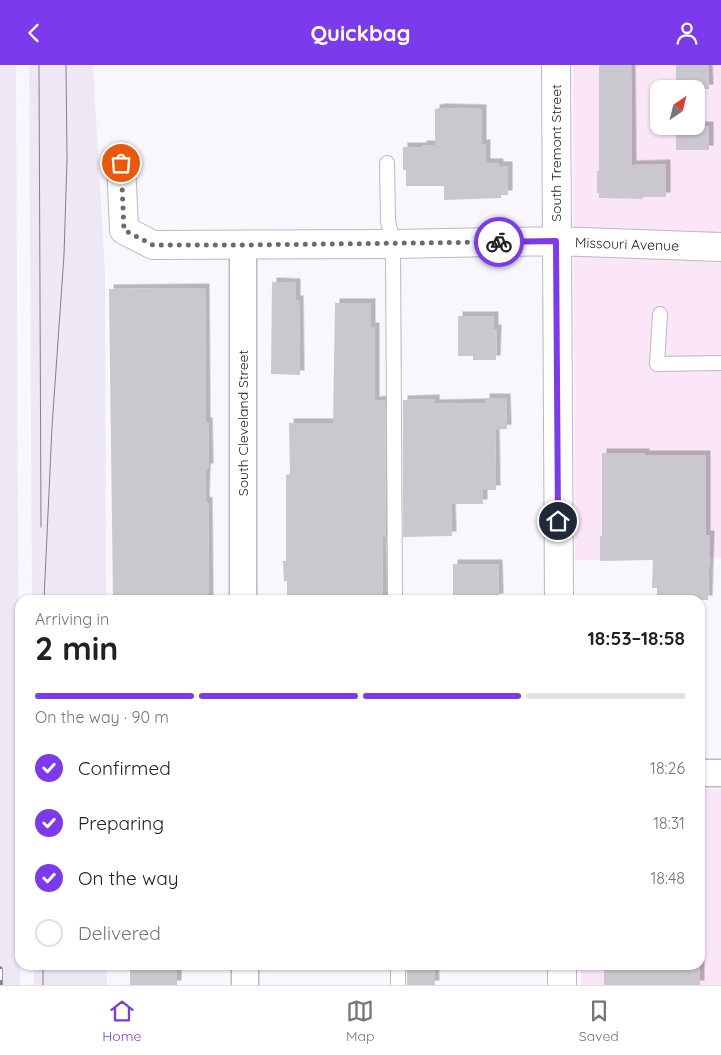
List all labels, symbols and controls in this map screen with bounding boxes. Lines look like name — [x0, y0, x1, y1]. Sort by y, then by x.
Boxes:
icon: back — [20, 19, 48, 47]
text: Quickbag — [310, 19, 411, 47]
icon: person — [673, 19, 701, 47]
north arrow — [650, 80, 705, 135]
map controls — [650, 80, 705, 135]
street label: South Tremont Street — [547, 84, 565, 222]
pin — [100, 142, 142, 184]
icon: bag — [107, 149, 135, 177]
courier — [474, 217, 524, 267]
icon: bike — [485, 228, 513, 256]
street label: Missouri Avenue — [575, 233, 679, 255]
street label: South Cleveland Street — [234, 350, 252, 496]
pin — [537, 500, 579, 542]
icon: home — [544, 507, 572, 535]
text: Arriving in — [35, 609, 109, 629]
text: 18:53–18:58 — [587, 626, 685, 650]
text: 2 min — [35, 628, 118, 668]
text: On the way · 90 m — [35, 707, 169, 727]
icon: check — [35, 754, 63, 782]
text: Confirmed — [78, 756, 171, 780]
text: 18:26 — [650, 758, 685, 778]
icon: check — [35, 809, 63, 837]
text: Preparing — [78, 811, 164, 835]
text: 18:31 — [653, 813, 685, 833]
icon: check — [35, 864, 63, 892]
text: On the way — [78, 866, 179, 890]
text: 18:48 — [650, 868, 685, 888]
text: Delivered — [78, 921, 161, 945]
tab: Home — [102, 997, 141, 1045]
tab: Map — [346, 997, 374, 1045]
tab: Saved — [579, 997, 619, 1045]

